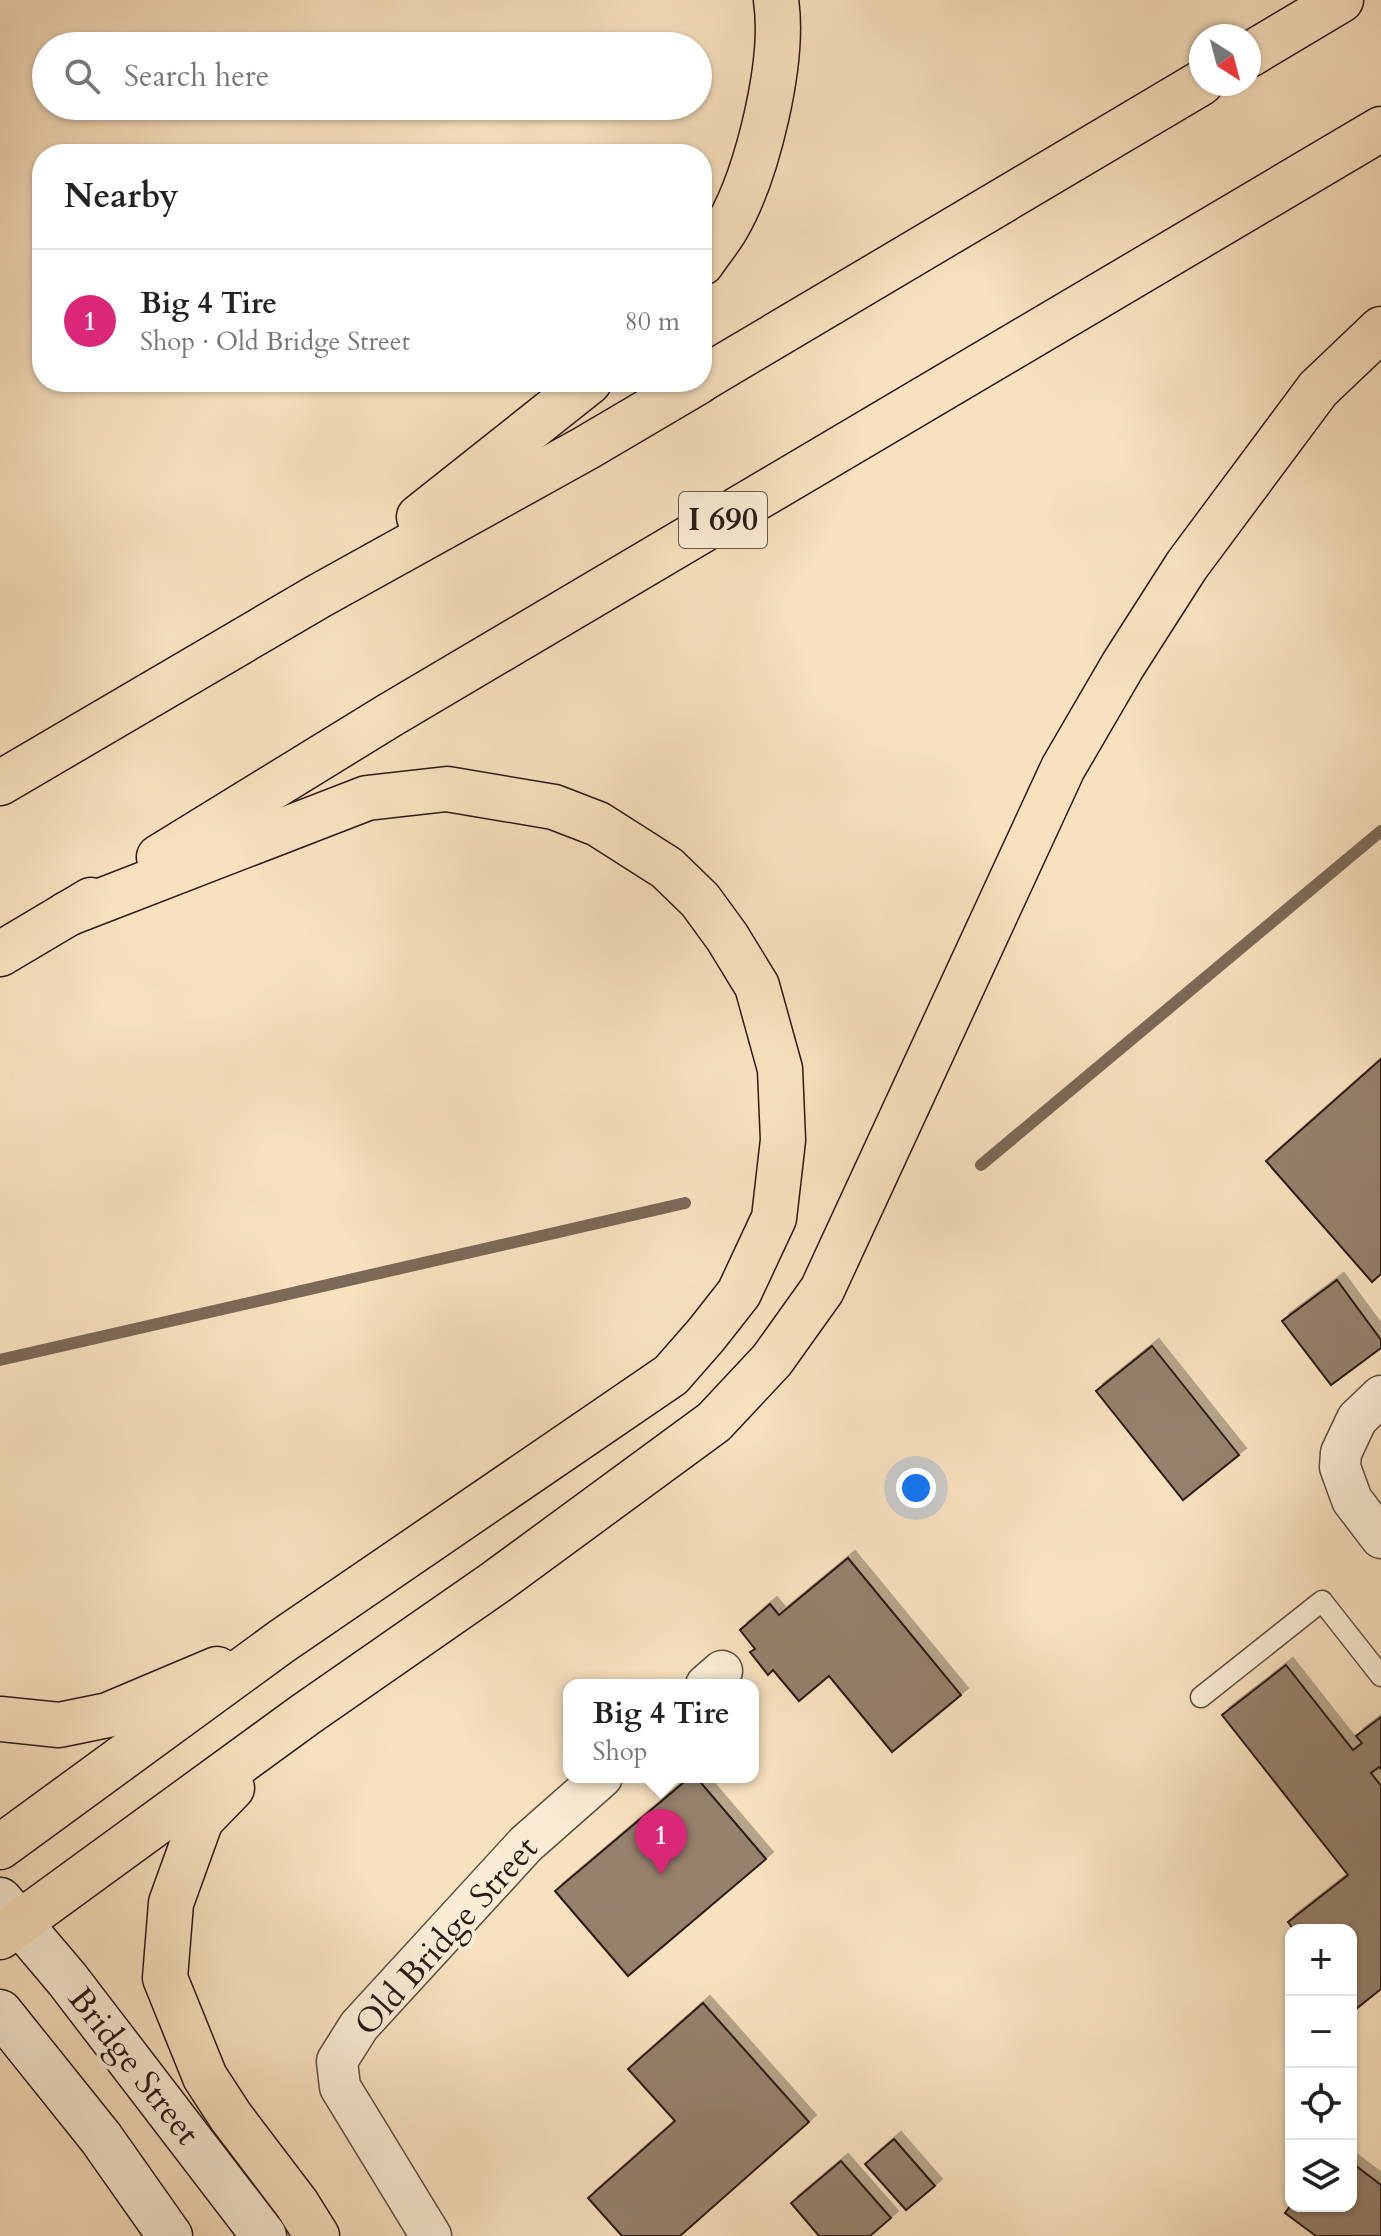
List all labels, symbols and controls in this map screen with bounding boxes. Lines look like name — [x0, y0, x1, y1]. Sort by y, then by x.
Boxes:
north arrow — [1189, 24, 1261, 96]
search box — [32, 32, 712, 120]
icon: search — [60, 54, 104, 98]
text: Search here — [124, 56, 269, 97]
text: Nearby — [64, 173, 179, 219]
text: Big 4 Tire — [140, 283, 277, 324]
text: 1 — [83, 304, 97, 339]
text: 80 m — [624, 304, 680, 339]
text: Shop · Old Bridge Street — [140, 324, 410, 359]
road number: I 690 — [679, 492, 767, 548]
your location — [896, 1468, 936, 1508]
popup — [563, 1679, 759, 1783]
text: Big 4 Tire — [592, 1693, 730, 1734]
text: Shop — [592, 1734, 648, 1769]
pin: 1 — [635, 1809, 687, 1875]
street label: Old Bridge Street — [344, 1826, 548, 2046]
map controls — [1285, 1924, 1357, 2212]
button: + — [1285, 1924, 1357, 1996]
street label: Bridge Street — [58, 1978, 210, 2155]
button: − — [1285, 1996, 1357, 2068]
button: locate — [1285, 2068, 1357, 2140]
button: layers — [1285, 2140, 1357, 2212]

